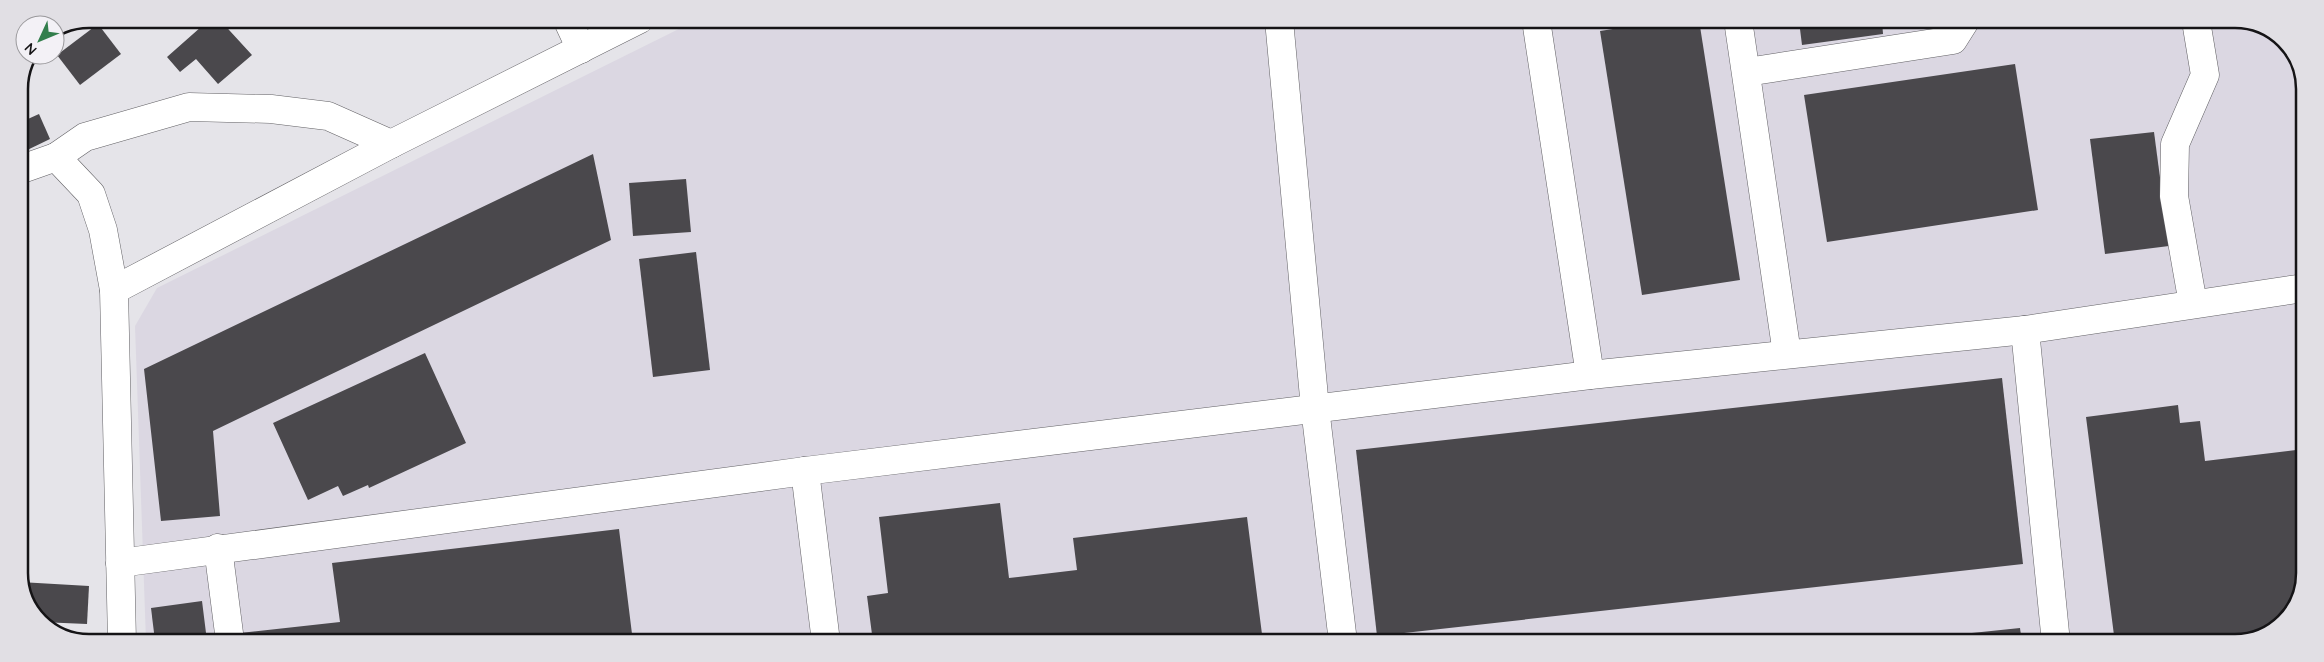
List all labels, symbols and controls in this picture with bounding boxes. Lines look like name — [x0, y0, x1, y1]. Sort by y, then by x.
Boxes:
north arrow — [15, 15, 65, 65]
text: N — [21, 39, 41, 59]

